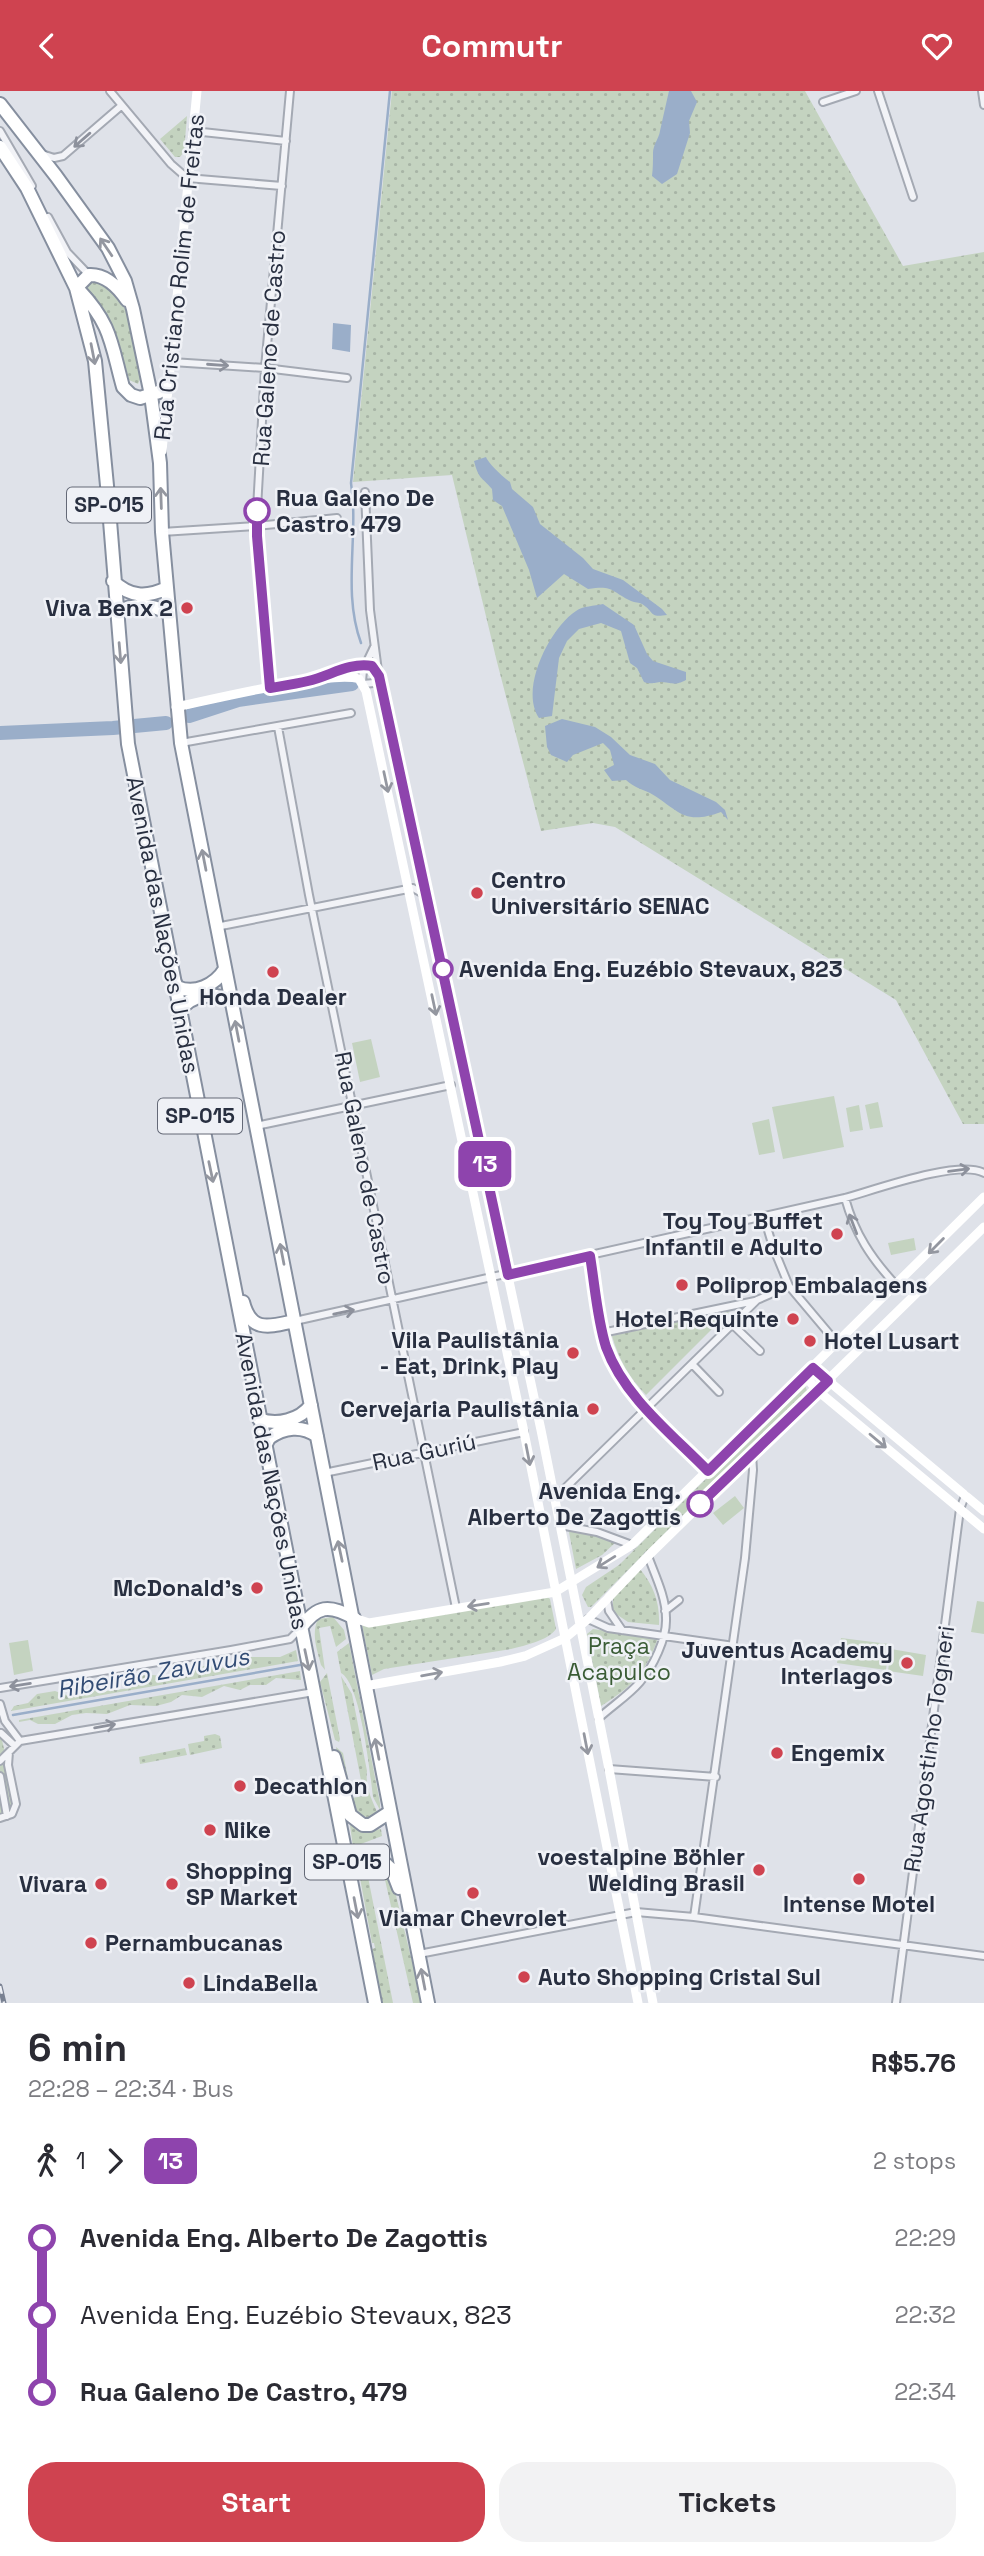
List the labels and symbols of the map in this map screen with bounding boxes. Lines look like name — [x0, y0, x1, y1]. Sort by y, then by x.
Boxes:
street label: Rua Cristiano Rolim de Freitas — [147, 112, 211, 442]
one-way arrow — [74, 132, 92, 148]
street label: Rua Galeno de Castro — [246, 229, 292, 467]
one-way arrow — [99, 238, 114, 257]
one-way arrow — [87, 342, 100, 365]
one-way arrow — [207, 358, 230, 371]
place label: Rua Galeno De Castro, 479 — [276, 483, 434, 539]
one-way arrow — [155, 486, 168, 509]
road number: SP-015 — [67, 487, 151, 523]
marker: Rua Galeno De Castro, 479 — [244, 498, 270, 524]
place label: Viva Benx 2 — [45, 593, 173, 623]
marker: Viva Benx 2 — [179, 600, 195, 616]
one-way arrow — [114, 642, 127, 664]
one-way arrow — [380, 770, 394, 793]
street label: Avenida das Nações Unidas — [119, 774, 207, 1076]
one-way arrow — [196, 849, 210, 872]
place label: Centro Universitário SENAC — [491, 865, 710, 921]
marker: Centro Universitário SENAC — [469, 885, 485, 901]
place label: Avenida Eng. Euzébio Stevaux, 823 — [459, 954, 843, 984]
marker: Avenida Eng. Euzébio Stevaux, 823 — [433, 959, 453, 979]
marker: Honda Dealer — [265, 964, 281, 980]
place label: Honda Dealer — [199, 982, 347, 1012]
one-way arrow — [427, 993, 441, 1016]
one-way arrow — [230, 1020, 243, 1043]
street label: Rua Galeno de Castro — [328, 1049, 402, 1287]
road number: SP-015 — [158, 1098, 242, 1133]
line badge: 13 — [454, 1141, 516, 1187]
one-way arrow — [205, 1160, 218, 1183]
one-way arrow — [947, 1163, 970, 1176]
place label: Toy Toy Buffet Infantil e Adulto — [645, 1206, 823, 1262]
one-way arrow — [846, 1213, 859, 1235]
marker: Toy Toy Buffet Infantil e Adulto — [829, 1226, 845, 1242]
one-way arrow — [927, 1237, 944, 1254]
one-way arrow — [274, 1243, 288, 1266]
place label: Poliprop Embalagens — [696, 1270, 928, 1300]
marker: Poliprop Embalagens — [674, 1277, 690, 1293]
one-way arrow — [332, 1304, 355, 1318]
place label: Hotel Requinte — [615, 1304, 779, 1334]
marker: Hotel Requinte — [785, 1311, 801, 1327]
place label: Vila Paulistânia - Eat, Drink, Play — [379, 1325, 559, 1381]
place label: Hotel Lusart — [824, 1326, 960, 1356]
street label: Avenida das Nações Unidas — [228, 1330, 316, 1632]
marker: Hotel Lusart — [802, 1333, 818, 1349]
marker: Vila Paulistânia - Eat, Drink, Play — [565, 1345, 581, 1361]
place label: Cervejaria Paulistânia — [340, 1394, 579, 1424]
marker: Cervejaria Paulistânia — [585, 1401, 601, 1417]
street label: Rua Guriú — [369, 1426, 479, 1478]
one-way arrow — [869, 1433, 887, 1449]
one-way arrow — [522, 1443, 536, 1466]
place label: Avenida Eng. Alberto De Zagottis — [468, 1476, 681, 1532]
marker: Avenida Eng. Alberto De Zagottis — [687, 1491, 713, 1517]
one-way arrow — [332, 1540, 346, 1563]
one-way arrow — [596, 1555, 616, 1569]
place label: McDonald's — [113, 1573, 243, 1603]
marker: McDonald's — [249, 1580, 265, 1596]
one-way arrow — [467, 1599, 490, 1612]
street label: Rua Agostinho Togneri — [897, 1624, 961, 1874]
park label: Praça Acapulco — [567, 1631, 671, 1687]
place label: Juventus Academy Interlagos — [681, 1635, 893, 1691]
water label: Ribeirão Zavuvus — [54, 1640, 253, 1705]
one-way arrow — [301, 1648, 315, 1671]
marker: Juventus Academy Interlagos — [899, 1655, 915, 1671]
one-way arrow — [420, 1667, 443, 1680]
one-way arrow — [9, 1679, 32, 1692]
one-way arrow — [93, 1719, 116, 1732]
one-way arrow — [580, 1732, 594, 1755]
one-way arrow — [370, 1738, 384, 1761]
place label: Engemix — [791, 1738, 886, 1768]
marker: Engemix — [769, 1745, 785, 1761]
place label: Decathlon — [254, 1771, 368, 1801]
marker: Decathlon — [232, 1778, 248, 1794]
place label: Nike — [224, 1815, 271, 1845]
marker: Nike — [202, 1822, 218, 1838]
place label: voestalpine Böhler Welding Brasil — [538, 1842, 745, 1898]
road number: SP-015 — [305, 1845, 389, 1879]
place label: Shopping SP Market — [186, 1856, 298, 1912]
marker: voestalpine Böhler Welding Brasil — [751, 1862, 767, 1878]
place label: Vivara — [19, 1869, 87, 1899]
marker: Intense Motel — [851, 1871, 867, 1887]
marker: Vivara — [93, 1876, 109, 1892]
marker: Shopping SP Market — [164, 1876, 180, 1892]
marker: Viamar Chevrolet — [465, 1885, 481, 1901]
place label: Intense Motel — [783, 1889, 935, 1919]
one-way arrow — [350, 1896, 363, 1919]
place label: Viamar Chevrolet — [379, 1903, 567, 1933]
place label: Pernambucanas — [105, 1928, 283, 1958]
marker: Pernambucanas — [83, 1935, 99, 1951]
place label: Auto Shopping Cristal Sul — [538, 1962, 821, 1992]
place label: LindaBella — [203, 1968, 318, 1998]
one-way arrow — [415, 1968, 429, 1991]
marker: Auto Shopping Cristal Sul — [516, 1969, 532, 1985]
marker: LindaBella — [181, 1975, 197, 1991]

